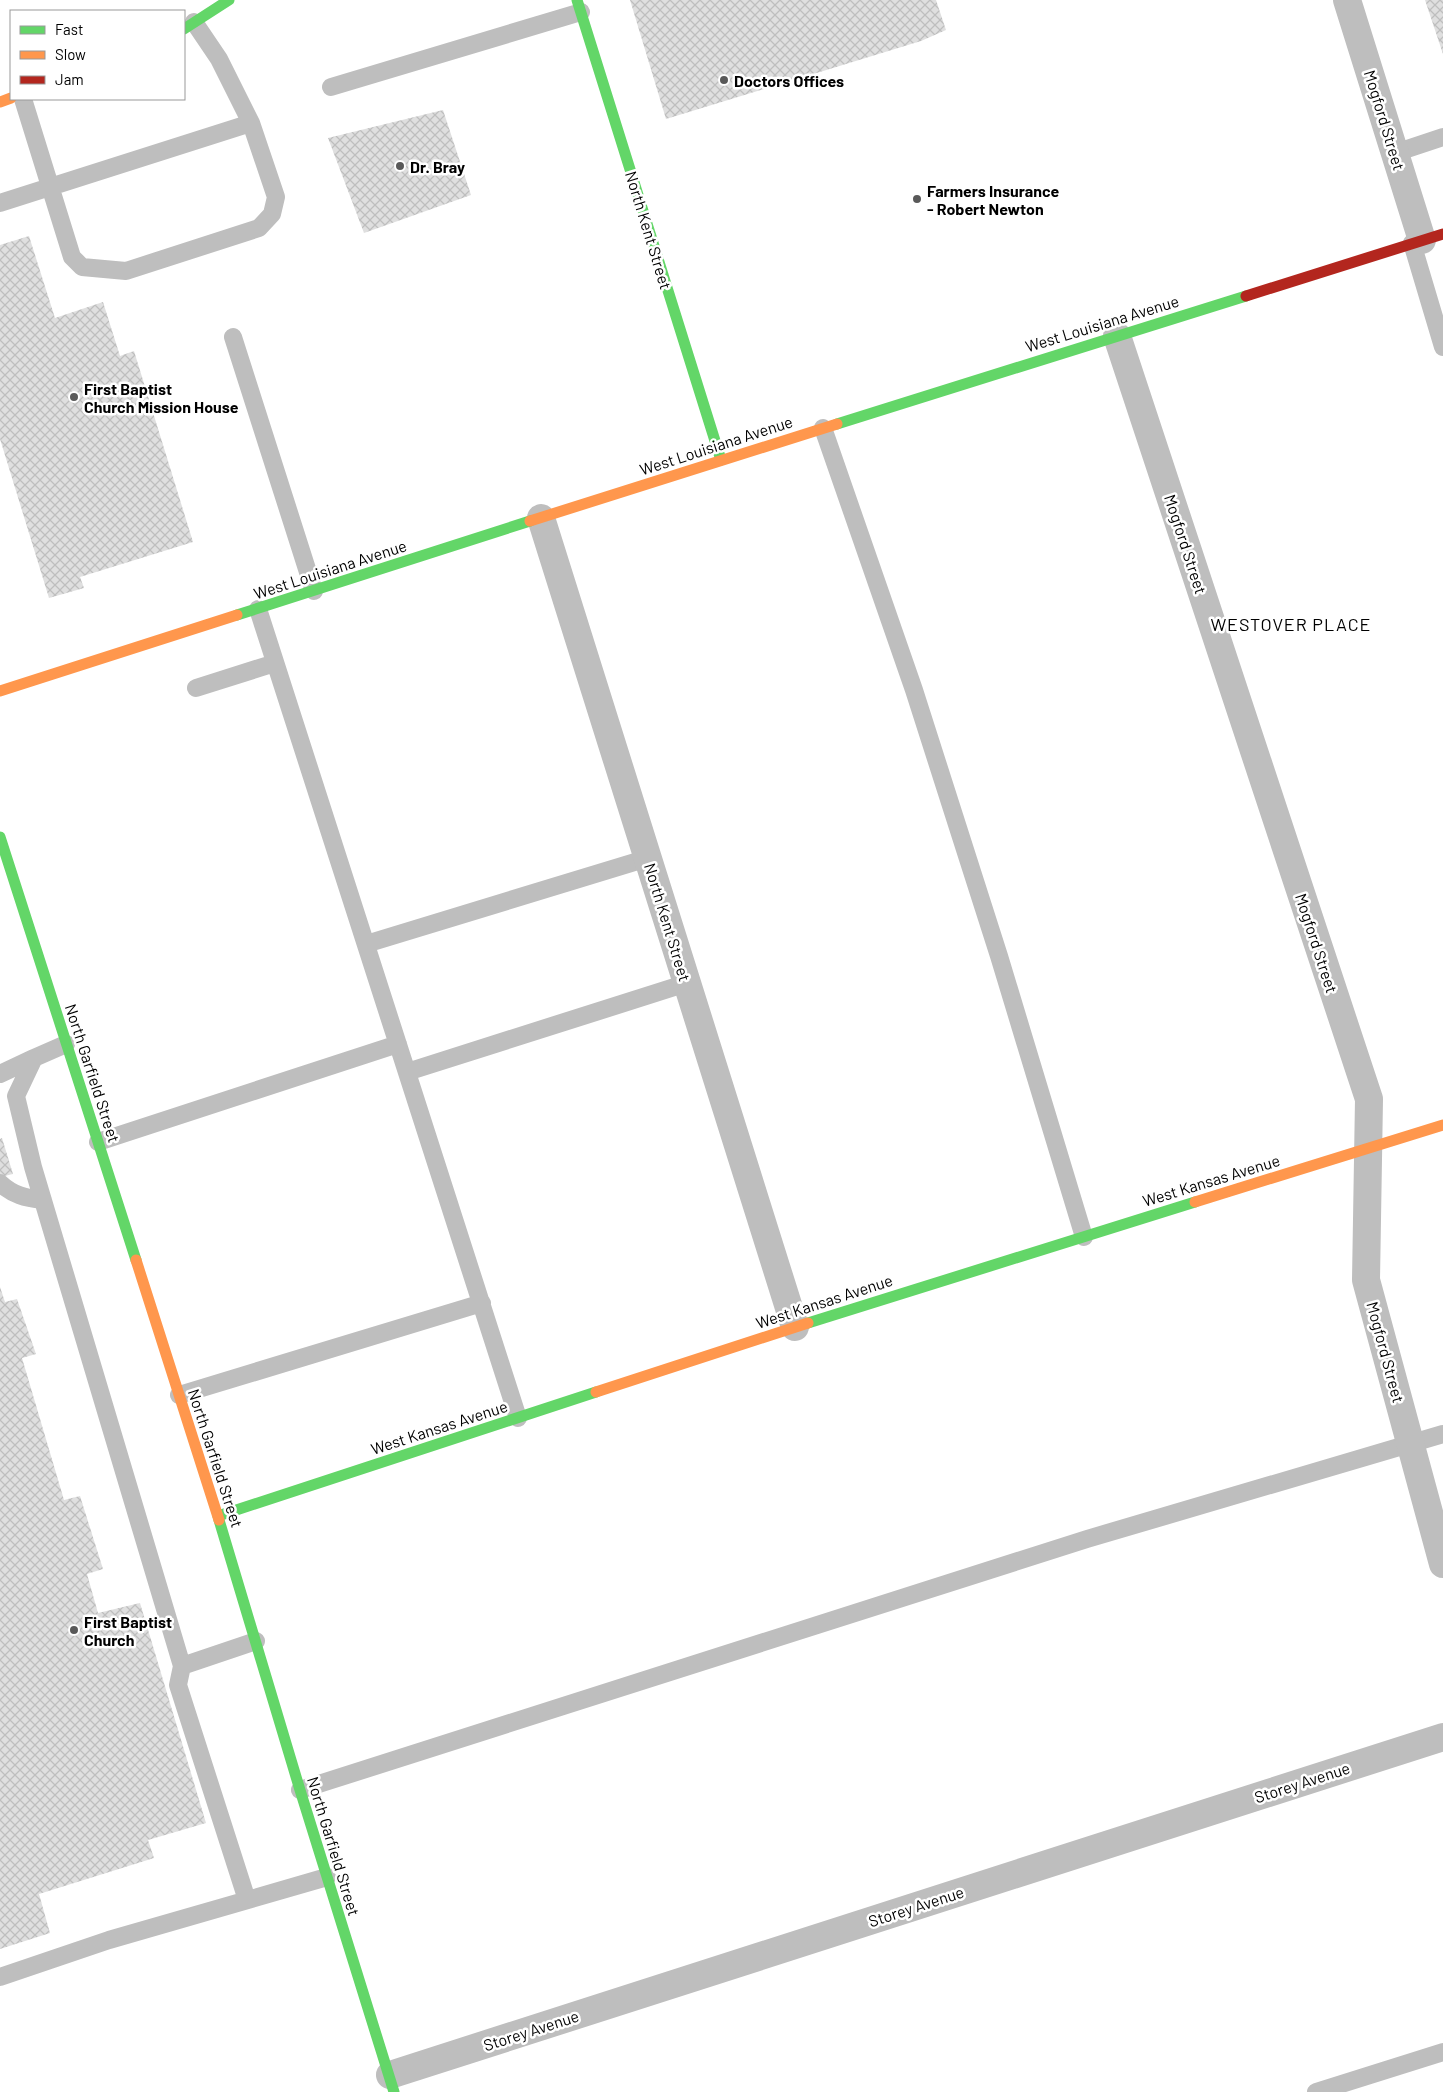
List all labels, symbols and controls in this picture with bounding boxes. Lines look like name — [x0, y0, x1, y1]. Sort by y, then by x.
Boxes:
legend — [10, 10, 185, 100]
text: Fast — [55, 20, 83, 38]
text: Slow — [55, 45, 86, 63]
street label: Mogford Street — [1361, 68, 1409, 172]
text: Jam — [55, 70, 84, 88]
place label: Doctors Offices — [734, 71, 844, 90]
marker: Doctors Offices — [718, 74, 730, 86]
place label: Dr. Bray — [410, 157, 465, 176]
marker: Dr. Bray — [394, 160, 406, 172]
street label: North Kent Street — [622, 169, 676, 291]
place label: Farmers Insurance - Robert Newton — [927, 181, 1059, 218]
marker: Farmers Insurance - Robert Newton — [911, 193, 923, 205]
street label: West Louisiana Avenue — [1023, 291, 1181, 355]
place label: First Baptist Church Mission House — [84, 379, 239, 416]
marker: First Baptist Church Mission House — [68, 391, 80, 403]
street label: West Louisiana Avenue — [637, 411, 795, 479]
street label: Mogford Street — [1161, 492, 1211, 596]
street label: West Louisiana Avenue — [251, 535, 409, 603]
district label: WESTOVER PLACE — [1210, 613, 1372, 635]
street label: North Kent Street — [641, 861, 695, 983]
street label: Mogford Street — [1292, 891, 1342, 995]
street label: North Garfield Street — [62, 1001, 124, 1145]
street label: West Kansas Avenue — [1140, 1150, 1282, 1210]
street label: West Kansas Avenue — [753, 1270, 895, 1332]
street label: Mogford Street — [1363, 1299, 1409, 1405]
street label: North Garfield Street — [185, 1386, 247, 1530]
street label: West Kansas Avenue — [368, 1396, 510, 1458]
place label: First Baptist Church — [84, 1612, 172, 1649]
marker: First Baptist Church — [68, 1624, 80, 1636]
street label: Storey Avenue — [1252, 1758, 1352, 1806]
street label: North Garfield Street — [304, 1774, 364, 1918]
street label: Storey Avenue — [866, 1882, 966, 1930]
street label: Storey Avenue — [481, 2006, 581, 2054]

